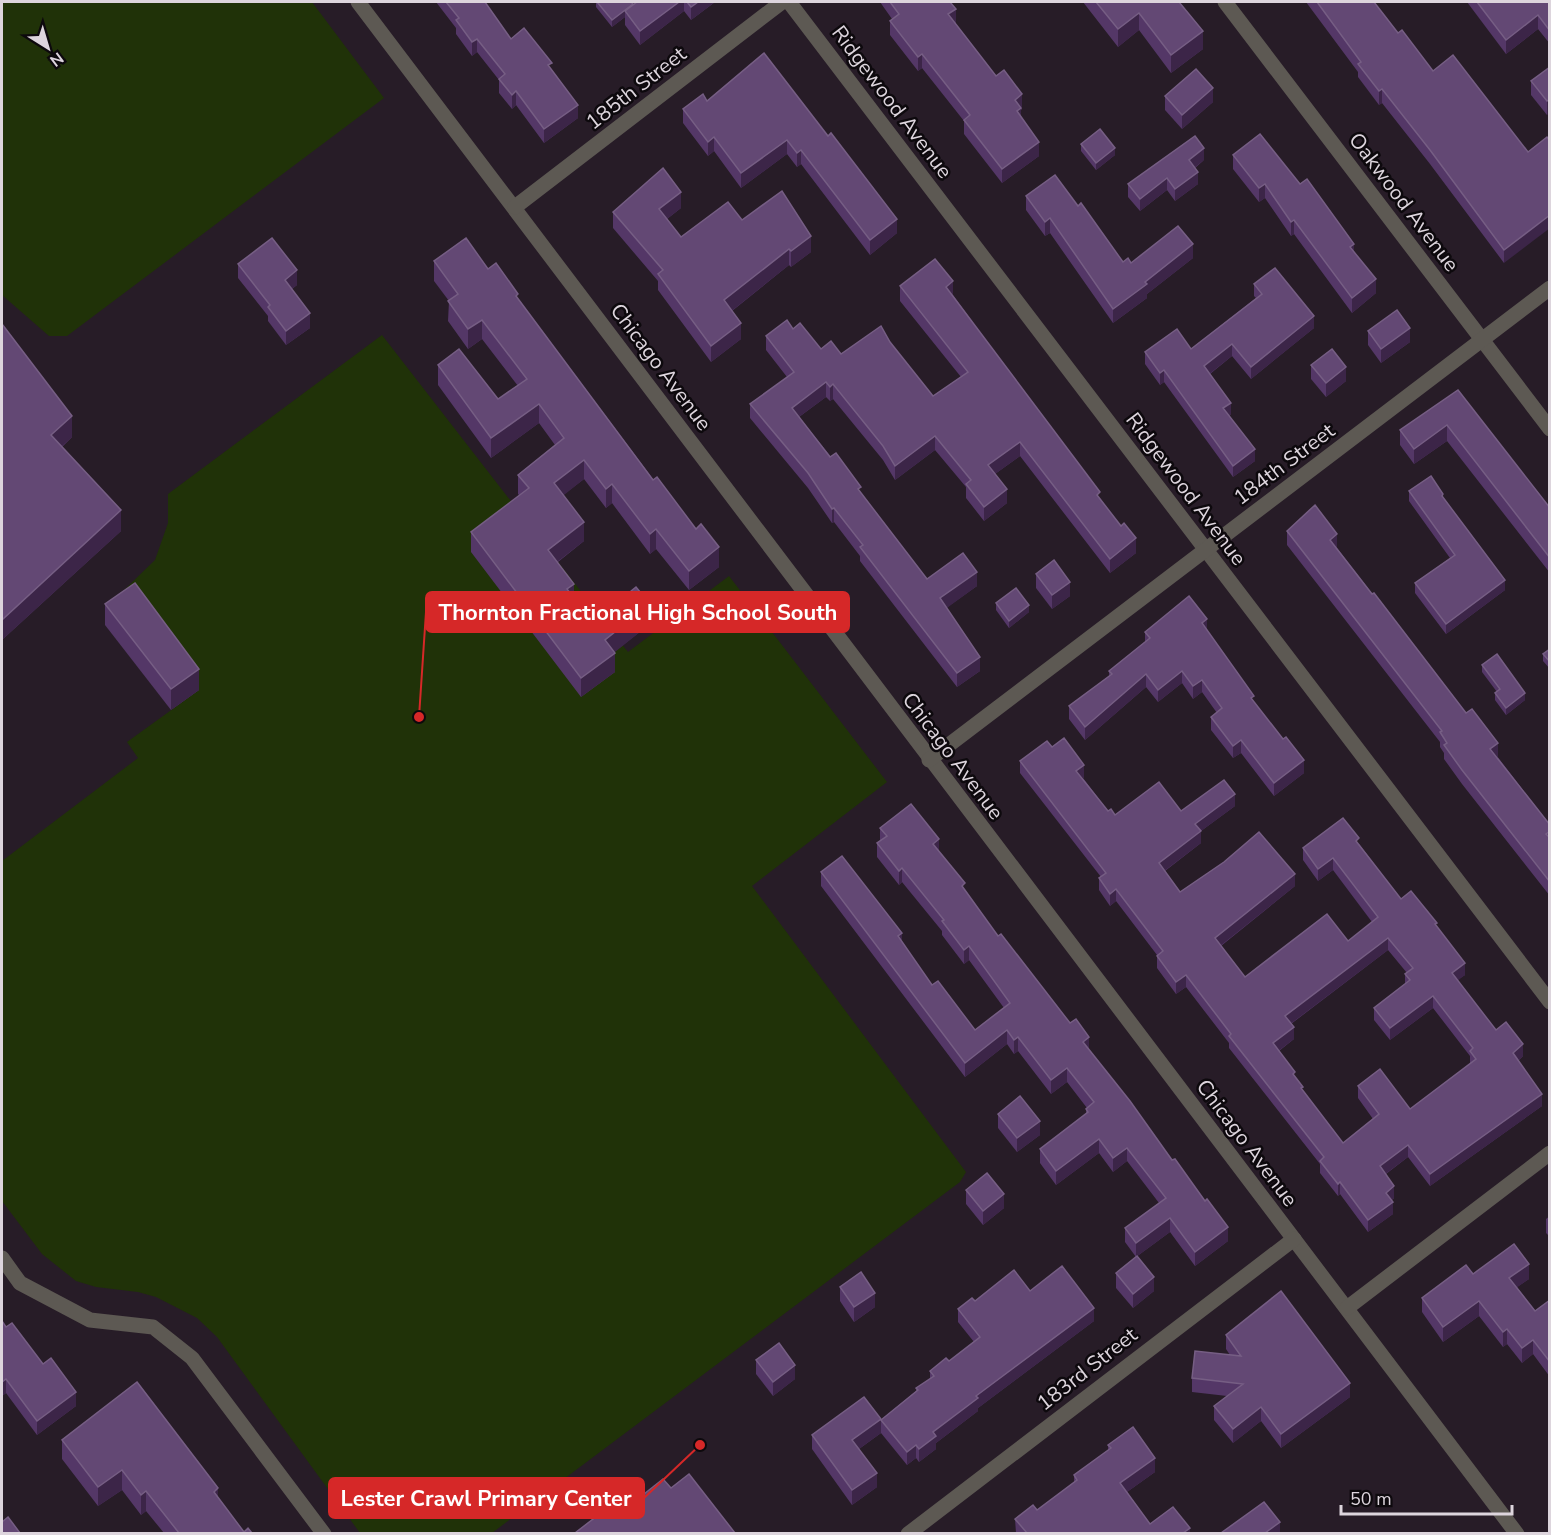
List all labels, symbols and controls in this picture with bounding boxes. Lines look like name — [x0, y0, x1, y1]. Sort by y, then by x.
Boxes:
north arrow — [18, 18, 78, 78]
street label: Ridgewood Avenue — [825, 20, 959, 184]
street label: 185th Street — [580, 40, 692, 136]
text: N — [45, 47, 68, 72]
street label: Oakwood Avenue — [1342, 127, 1466, 277]
street label: Chicago Avenue — [604, 298, 718, 436]
street label: Ridgewood Avenue — [1119, 407, 1253, 571]
street label: 184th Street — [1228, 416, 1341, 511]
callout: Thornton Fractional High School South — [426, 592, 849, 632]
text: Thornton Fractional High School South — [439, 598, 838, 628]
street label: Chicago Avenue — [896, 687, 1010, 825]
street label: Chicago Avenue — [1190, 1074, 1304, 1212]
street label: 183rd Street — [1031, 1321, 1143, 1417]
callout: Lester Crawl Primary Center — [329, 1478, 644, 1518]
scale bar — [1341, 1478, 1512, 1516]
text: Lester Crawl Primary Center — [340, 1484, 632, 1514]
text: 50 m — [1350, 1487, 1392, 1511]

